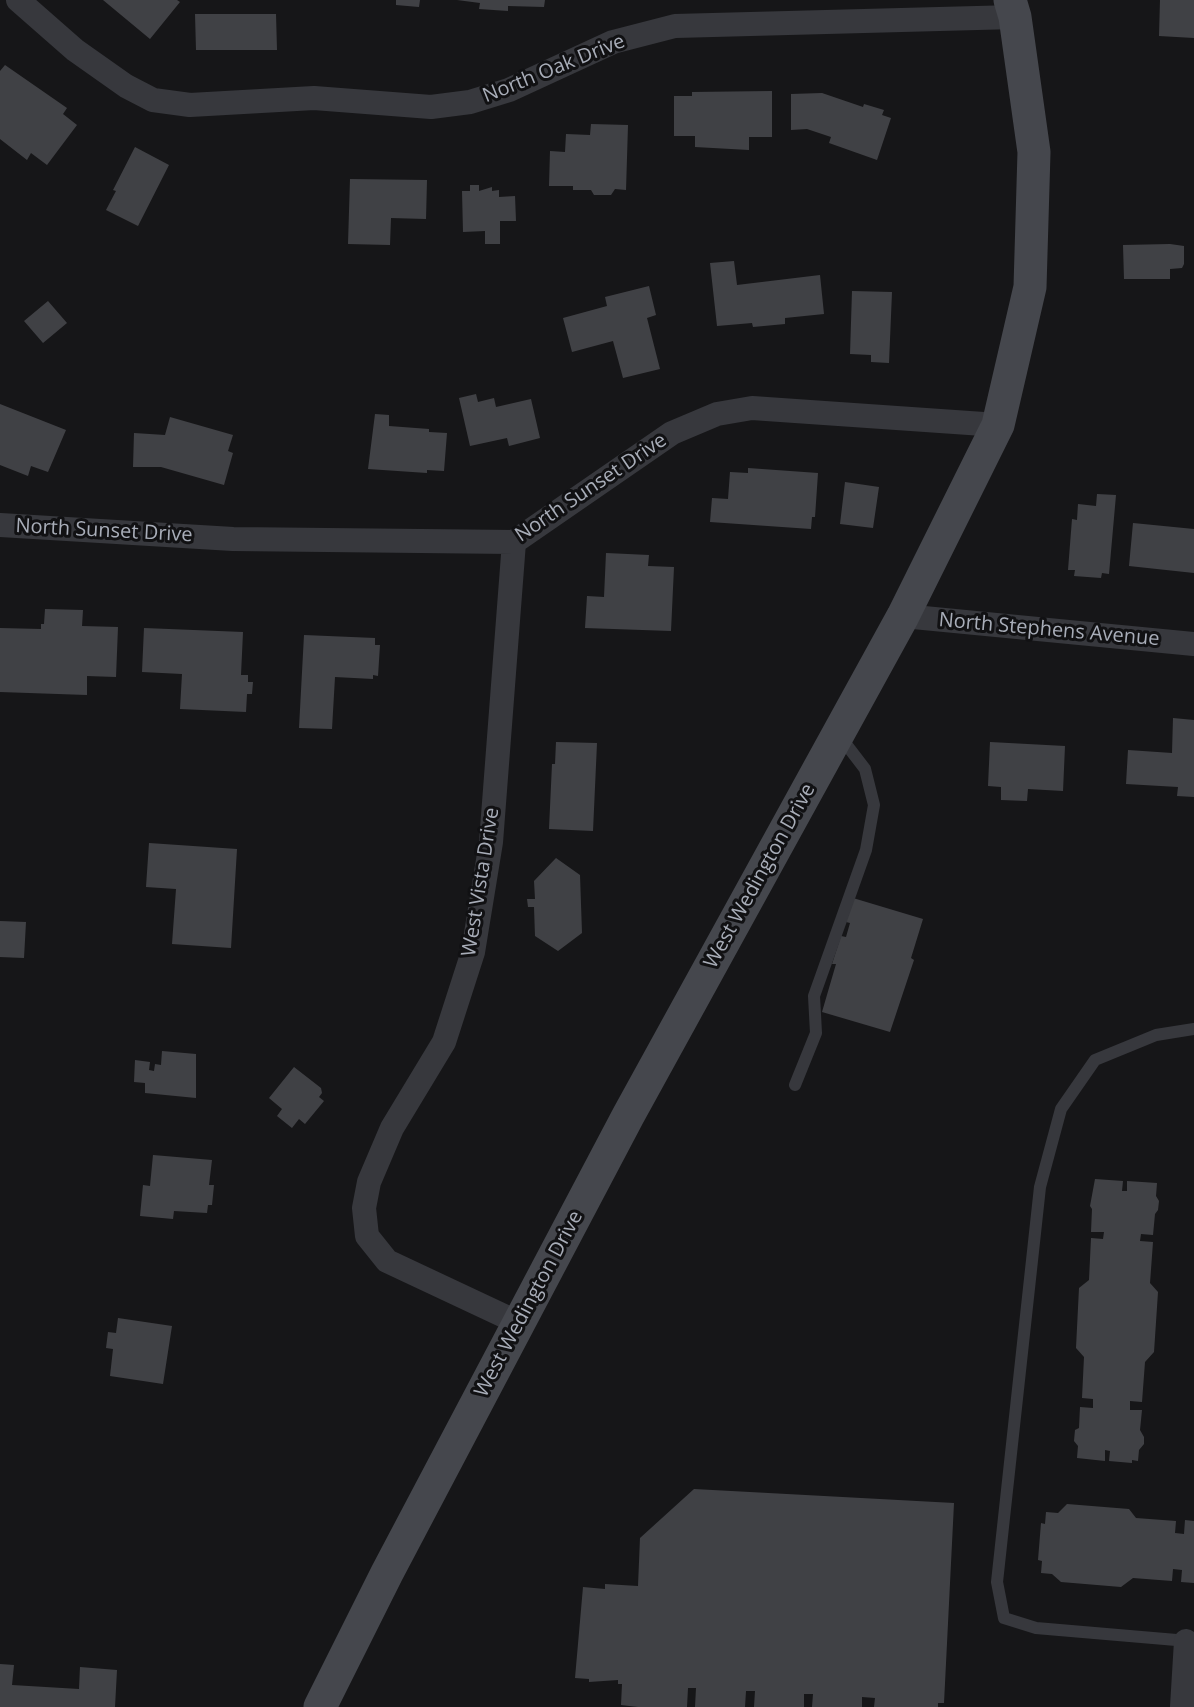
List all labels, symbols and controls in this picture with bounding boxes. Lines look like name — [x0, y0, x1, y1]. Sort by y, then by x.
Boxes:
street label: North Oak Drive — [479, 30, 629, 108]
street label: North Sunset Drive — [511, 428, 671, 548]
street label: North Sunset Drive — [15, 514, 193, 548]
street label: North Stephens Avenue — [938, 608, 1160, 652]
street label: West Wedington Drive — [699, 780, 821, 972]
street label: West Vista Drive — [457, 806, 505, 958]
street label: West Wedington Drive — [470, 1207, 588, 1401]

